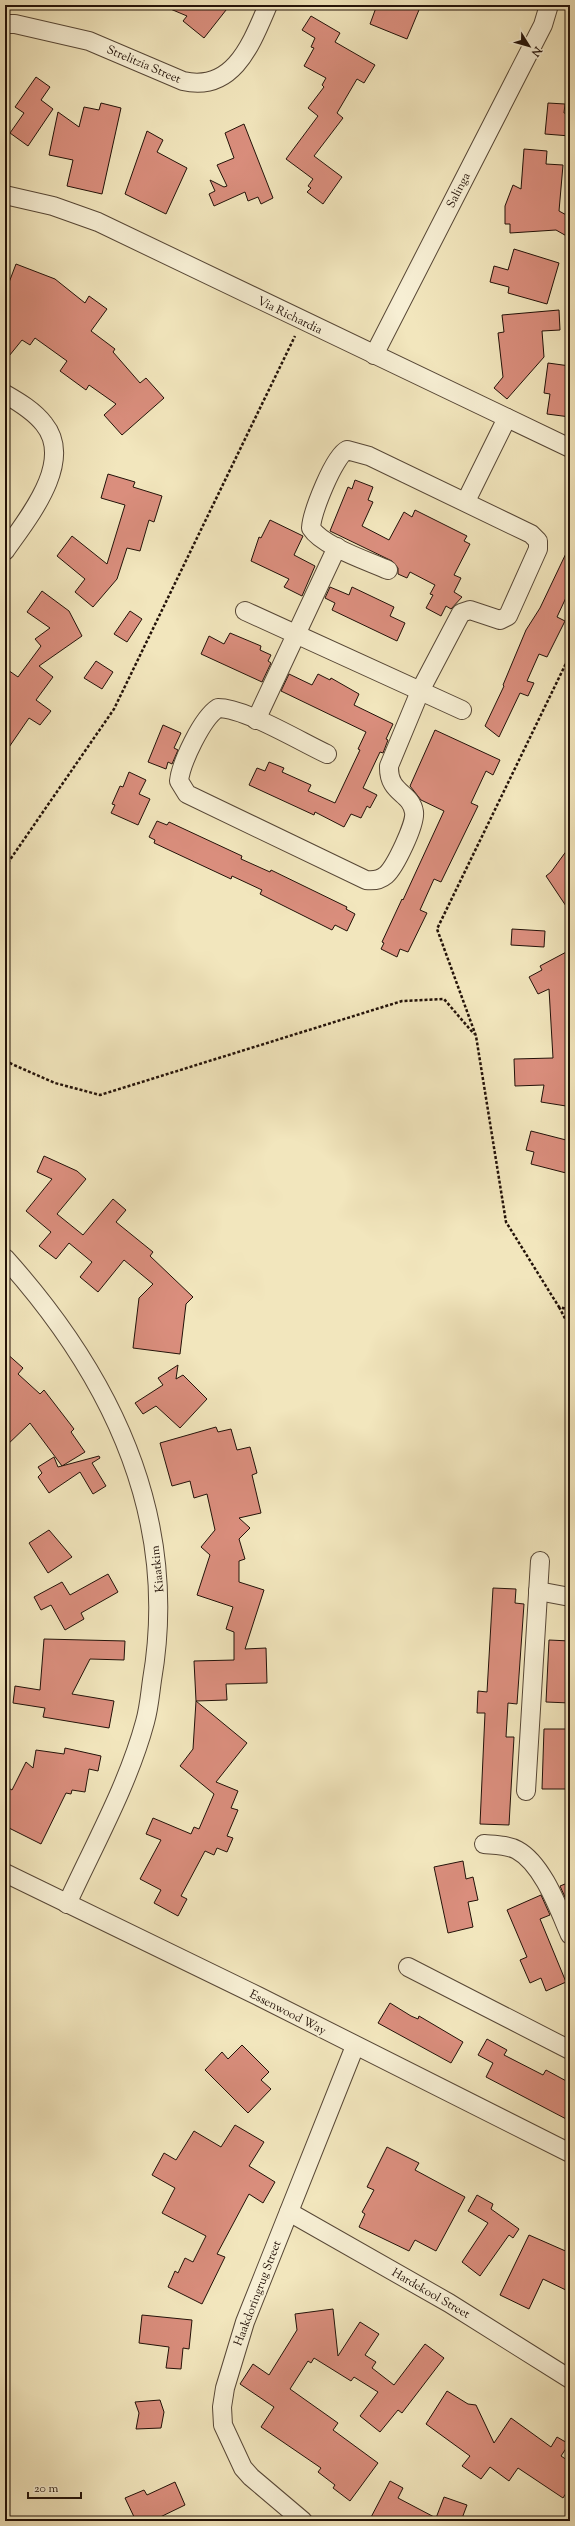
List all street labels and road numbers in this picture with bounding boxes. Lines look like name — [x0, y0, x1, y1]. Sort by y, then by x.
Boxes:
street label: Strelitzia Street — [104, 41, 184, 89]
street label: Salinga — [442, 169, 476, 211]
street label: Via Richardia — [254, 292, 326, 340]
street label: Kiaatkim — [147, 1545, 169, 1593]
street label: Essenwood Way — [246, 1986, 329, 2040]
street label: Haakdoringrug Street — [230, 2238, 286, 2349]
street label: Hardekool Street — [388, 2264, 473, 2324]

